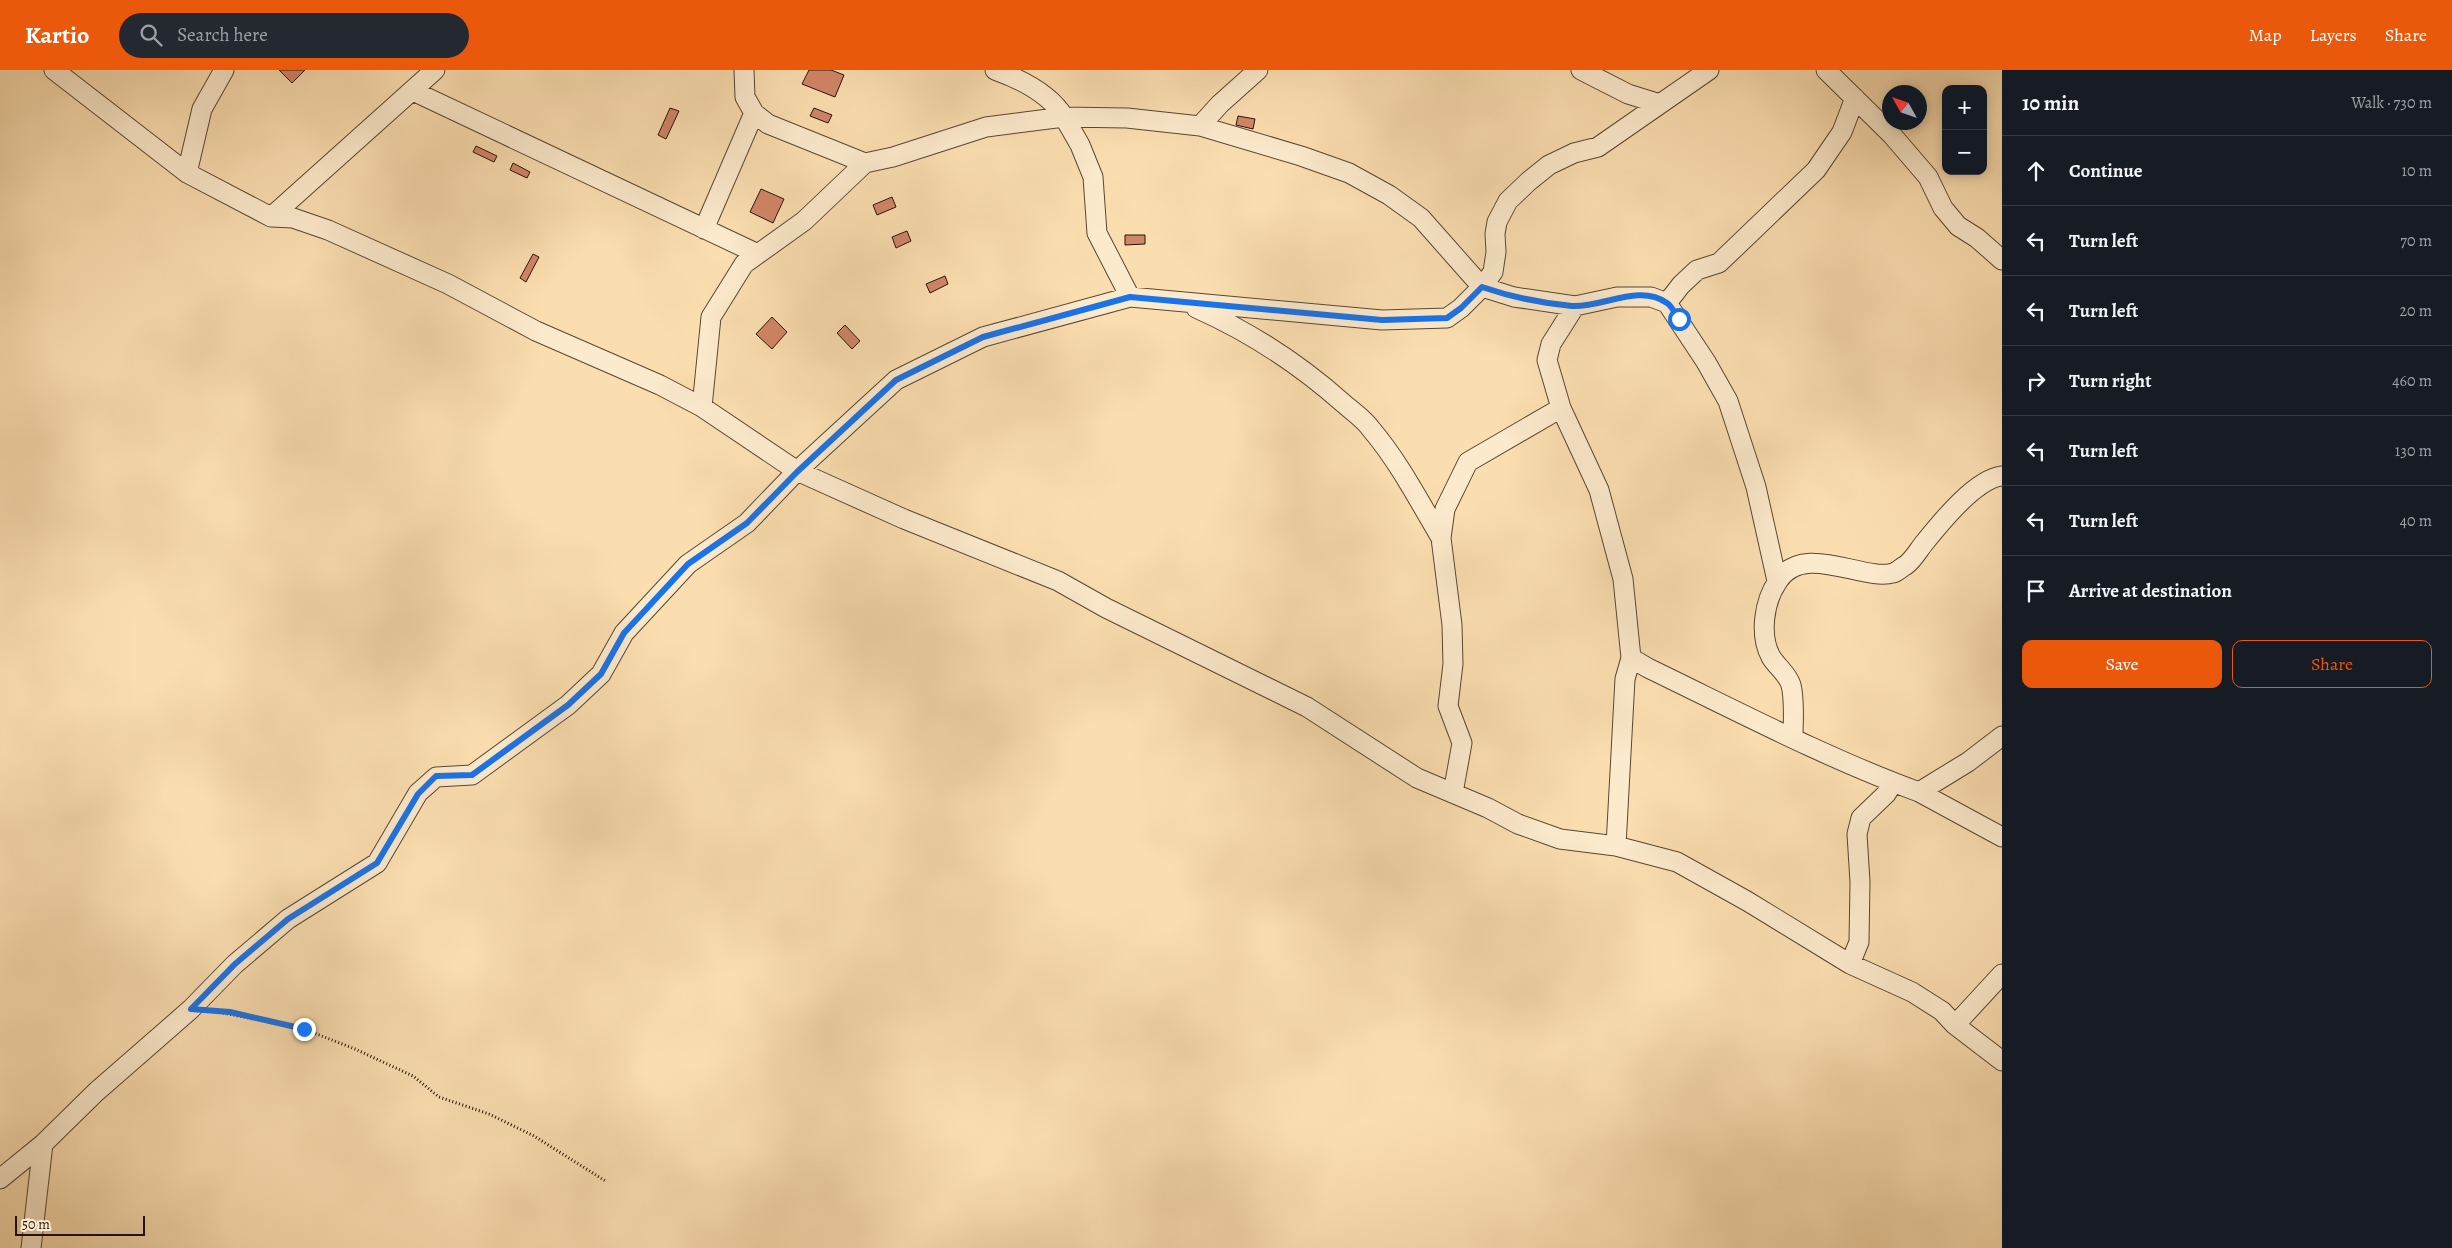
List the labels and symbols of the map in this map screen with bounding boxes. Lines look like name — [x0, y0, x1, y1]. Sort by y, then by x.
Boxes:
north arrow — [1882, 85, 1927, 130]
route start — [1668, 308, 1691, 331]
route end — [293, 1018, 316, 1041]
scale bar — [15, 1213, 145, 1236]

